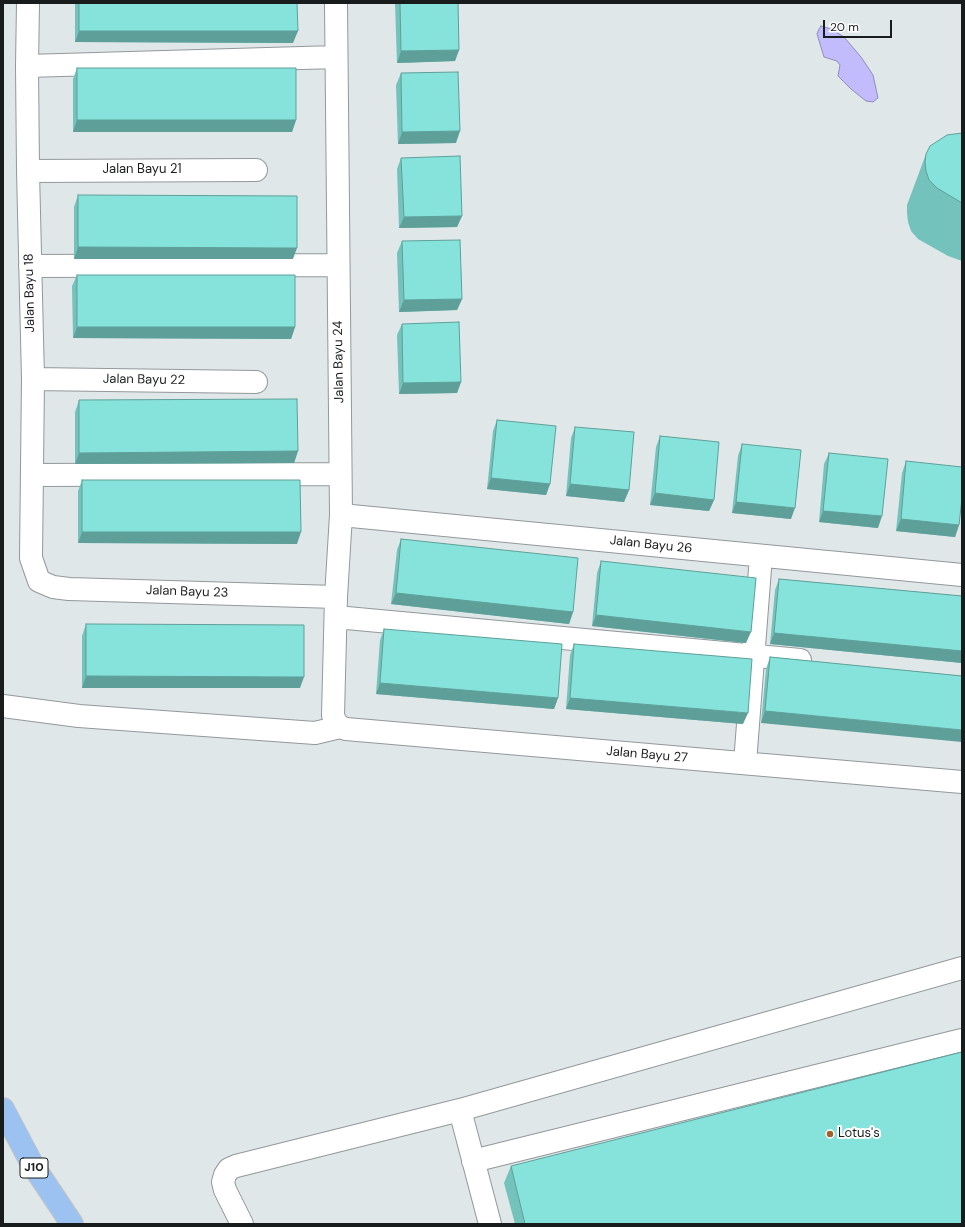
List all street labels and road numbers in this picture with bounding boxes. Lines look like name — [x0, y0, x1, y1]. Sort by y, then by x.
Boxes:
street label: Jalan Bayu 21 — [103, 162, 181, 178]
street label: Jalan Bayu 18 — [22, 253, 38, 333]
street label: Jalan Bayu 24 — [330, 321, 348, 403]
street label: Jalan Bayu 22 — [103, 371, 185, 389]
street label: Jalan Bayu 26 — [609, 533, 693, 557]
street label: Jalan Bayu 23 — [146, 583, 228, 601]
street label: Jalan Bayu 27 — [606, 744, 688, 766]
road number: J10 — [20, 1158, 48, 1178]

